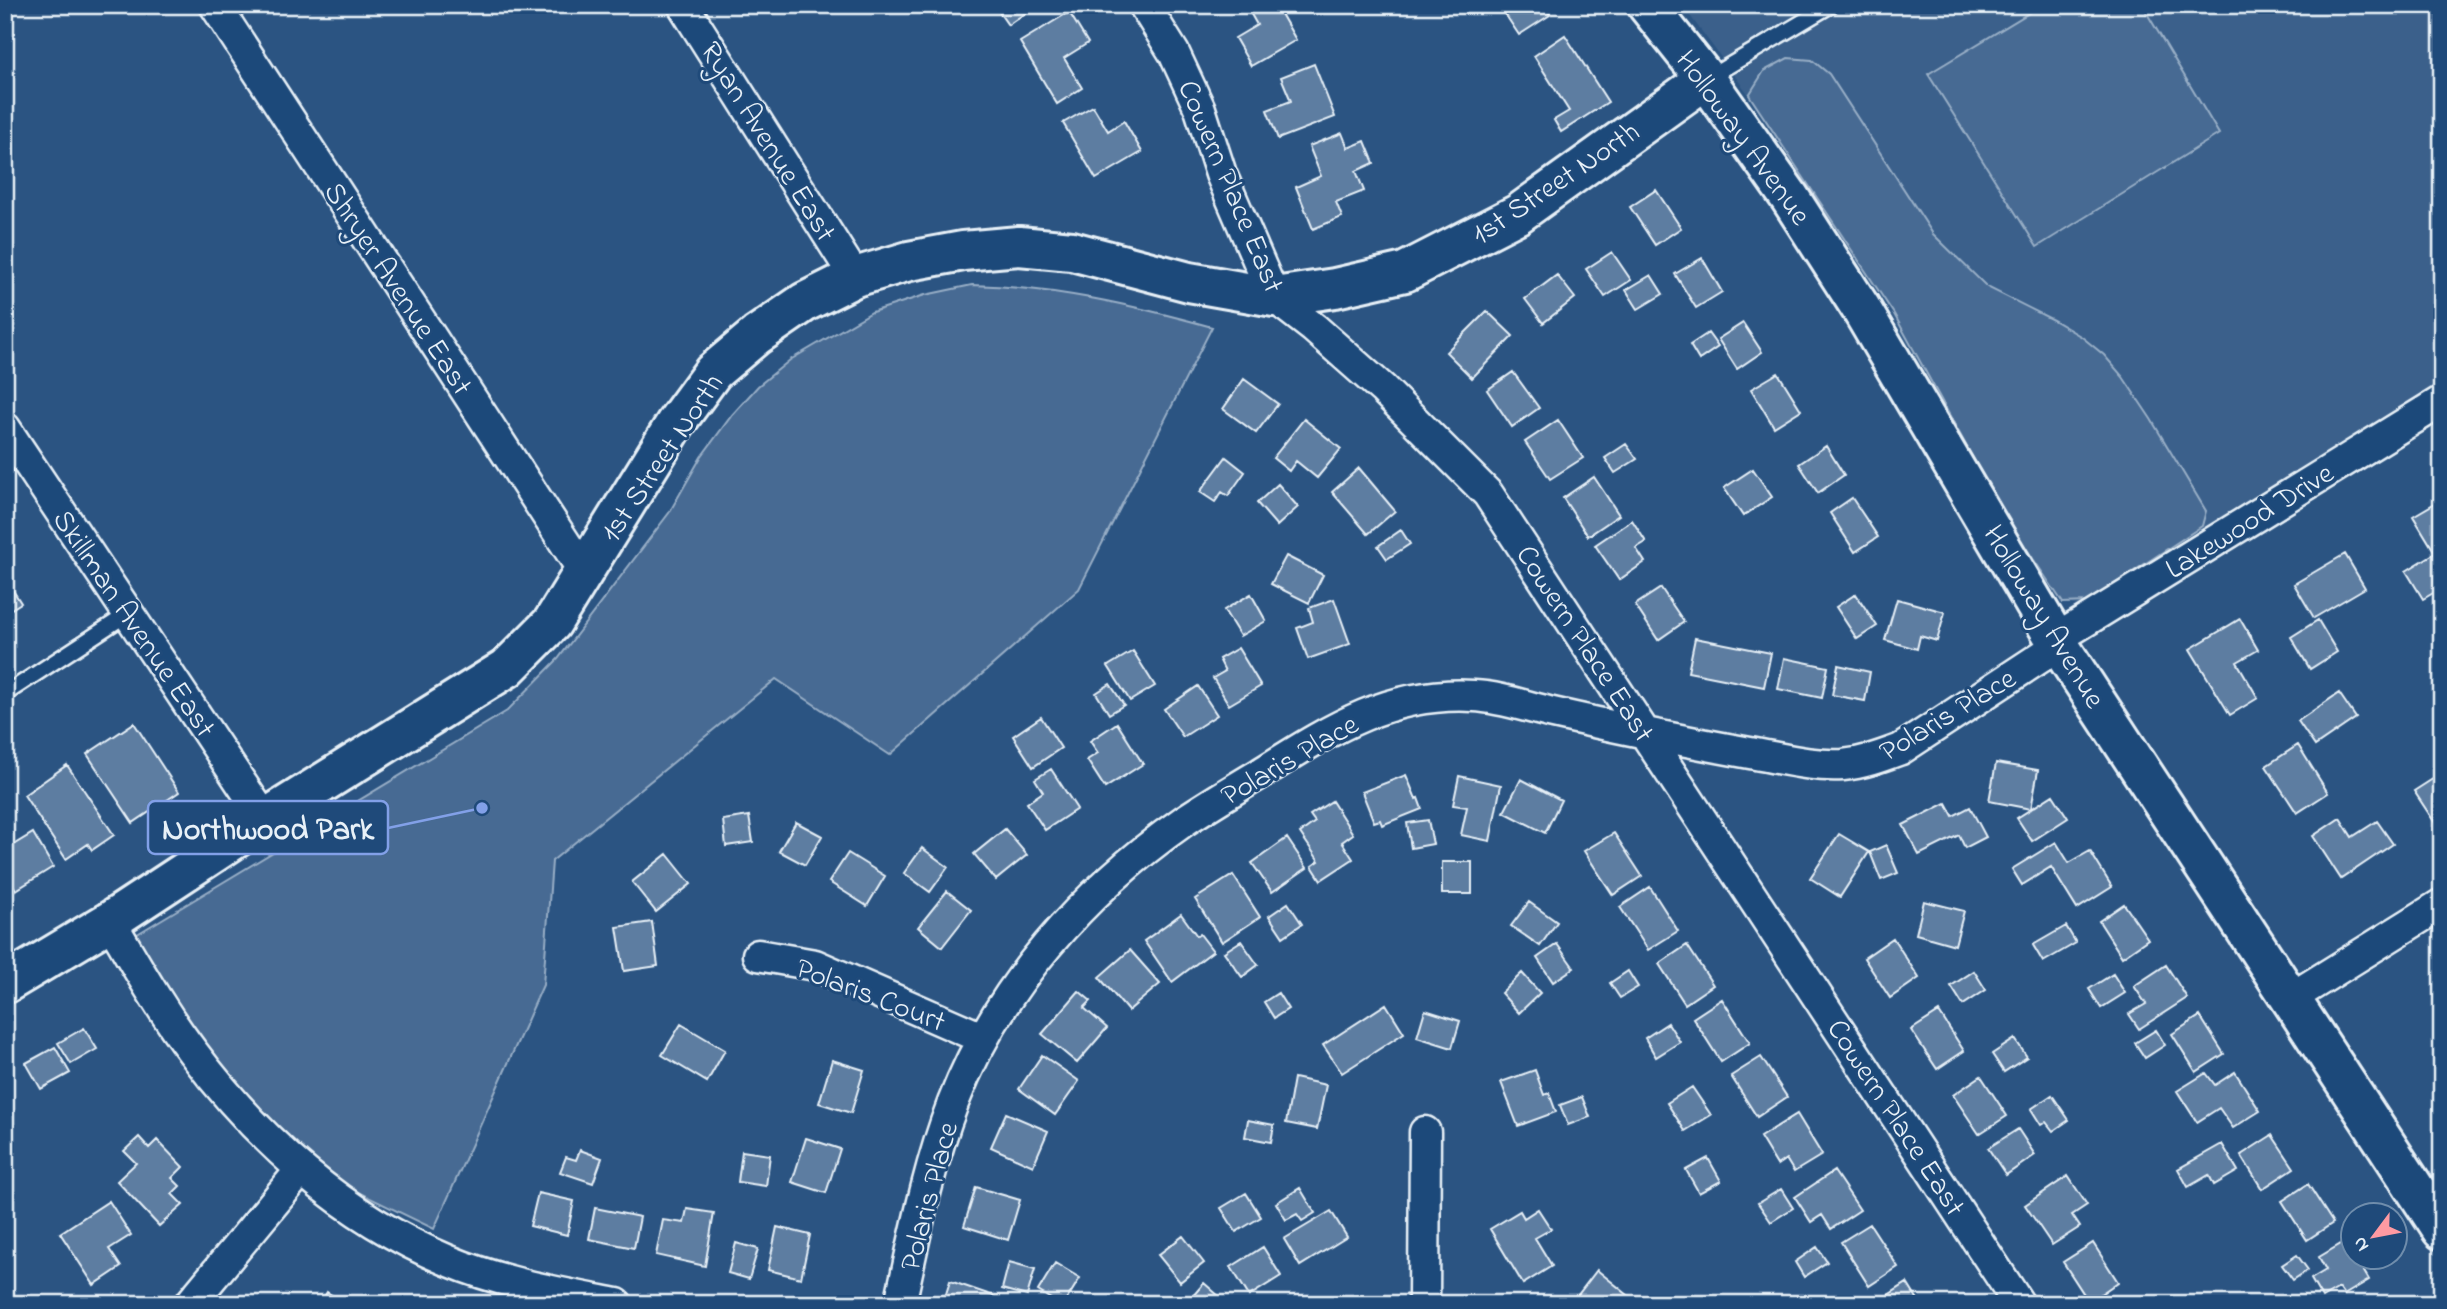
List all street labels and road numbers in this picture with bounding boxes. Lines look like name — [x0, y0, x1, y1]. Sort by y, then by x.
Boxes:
street label: Ryan Avenue East — [687, 34, 846, 251]
street label: Holloway Avenue — [1663, 42, 1821, 236]
street label: Cowern Place East — [1165, 74, 1294, 301]
street label: 1st Street North — [1464, 112, 1650, 257]
street label: Shryer Avenue East — [311, 174, 482, 405]
street label: 1st Street North — [591, 366, 736, 552]
street label: Lakewood Drive — [2158, 453, 2344, 592]
street label: Skillman Avenue East — [40, 502, 225, 747]
street label: Holloway Avenue — [1970, 517, 2115, 718]
street label: Cowern Place East — [1503, 537, 1664, 752]
street label: Polaris Place — [1872, 658, 2026, 775]
street label: Polaris Place — [1213, 704, 1368, 819]
street label: Polaris Court — [789, 948, 951, 1046]
street label: Cowern Place East — [1814, 1011, 1975, 1226]
street label: Polaris Place — [890, 1117, 972, 1276]

